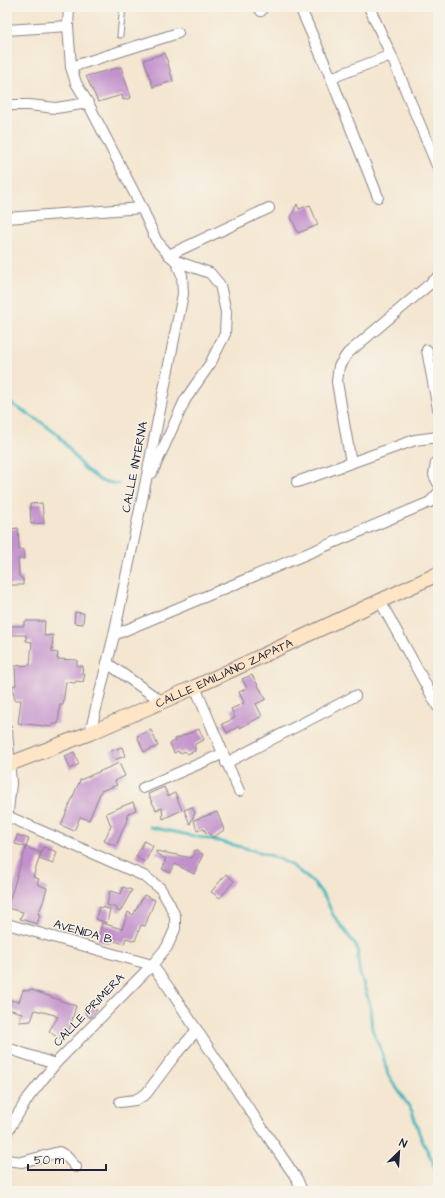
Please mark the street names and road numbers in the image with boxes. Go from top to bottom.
street label: CALLE INTERNA [118,420,152,514]
street label: CALLE EMILIANO ZAPATA [153,634,296,712]
street label: AVENIDA B [52,915,115,949]
street label: CALLE PRIMERA [50,969,129,1050]

